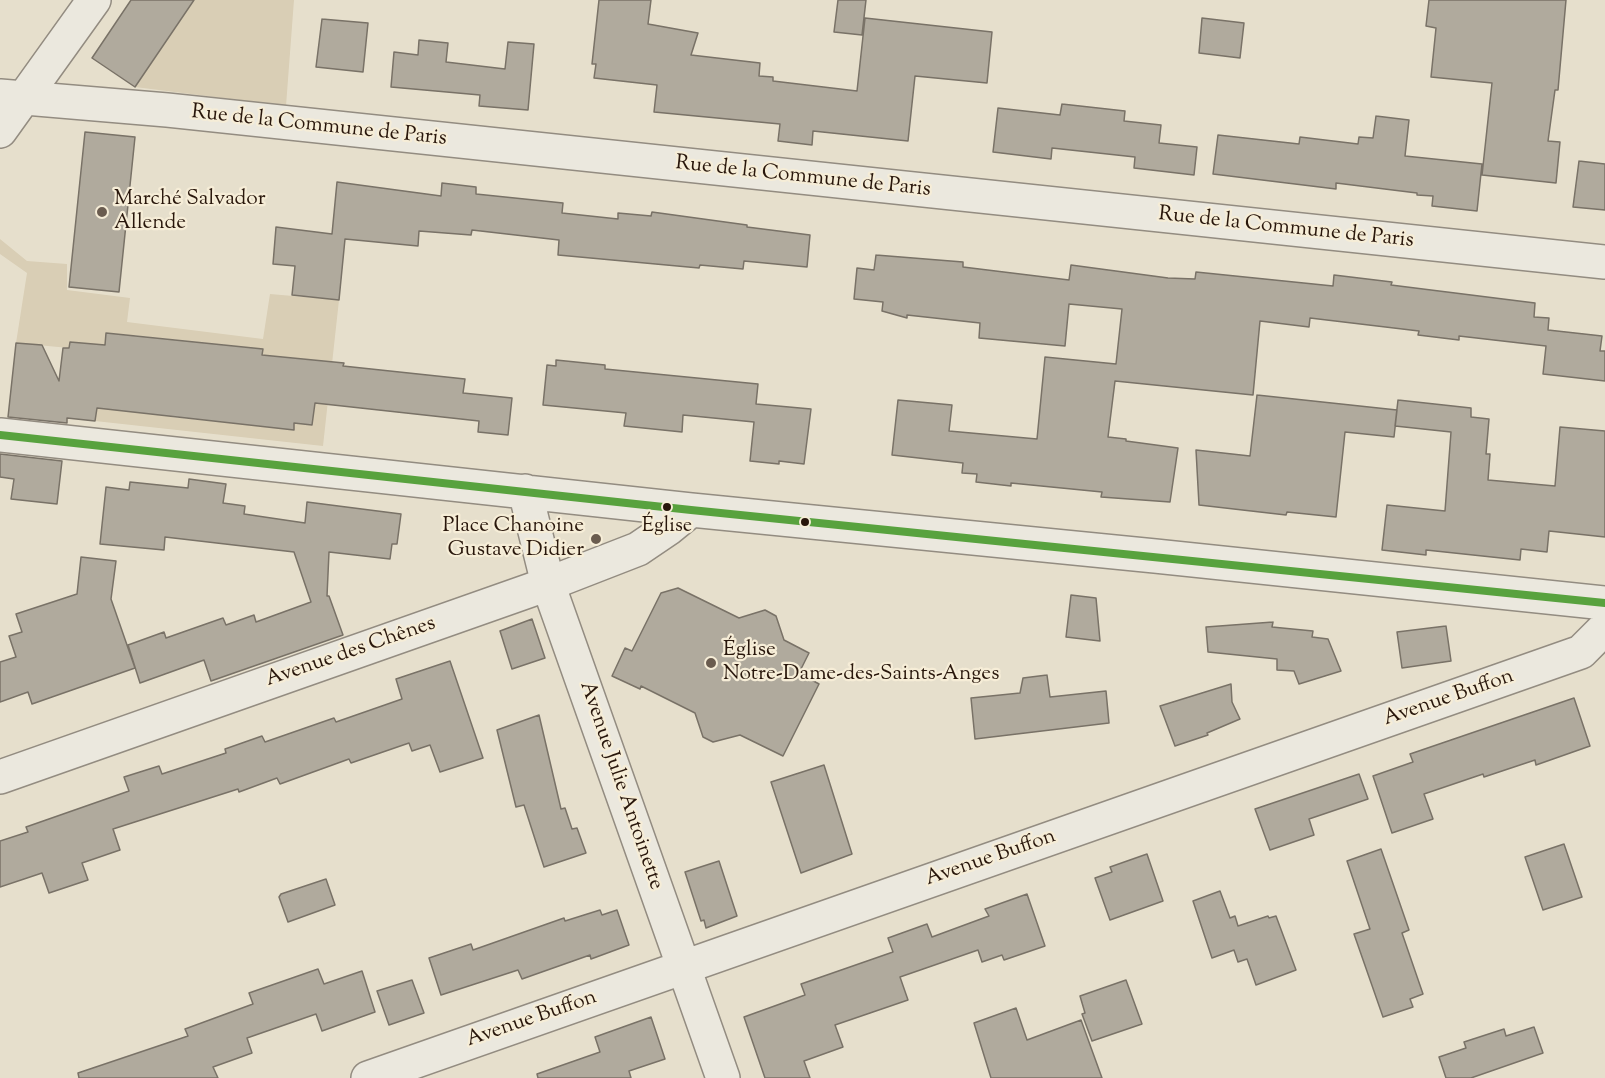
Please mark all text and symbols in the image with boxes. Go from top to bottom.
street label: Rue de la Commune de Paris [190,101,448,153]
street label: Rue de la Commune de Paris [674,152,932,204]
place label: Marché Salvador Allende [114,187,266,237]
street label: Rue de la Commune de Paris [1157,203,1415,255]
marker: Marché Salvador Allende [95,205,109,219]
marker: Église [661,501,673,513]
place label: Place Chanoine Gustave Didier [443,514,584,564]
place label: Église [642,516,692,540]
unlabelled marker [799,516,811,528]
marker: Place Chanoine Gustave Didier [589,532,603,546]
street label: Avenue des Chênes [263,612,439,694]
place label: Église Notre-Dame-des-Saints-Anges [723,638,999,688]
marker: Église Notre-Dame-des-Saints-Anges [704,656,718,670]
street label: Avenue Buffon [1381,665,1517,733]
street label: Avenue Julie Antoinette [572,678,668,894]
street label: Avenue Buffon [923,825,1059,893]
street label: Avenue Buffon [464,986,600,1054]

